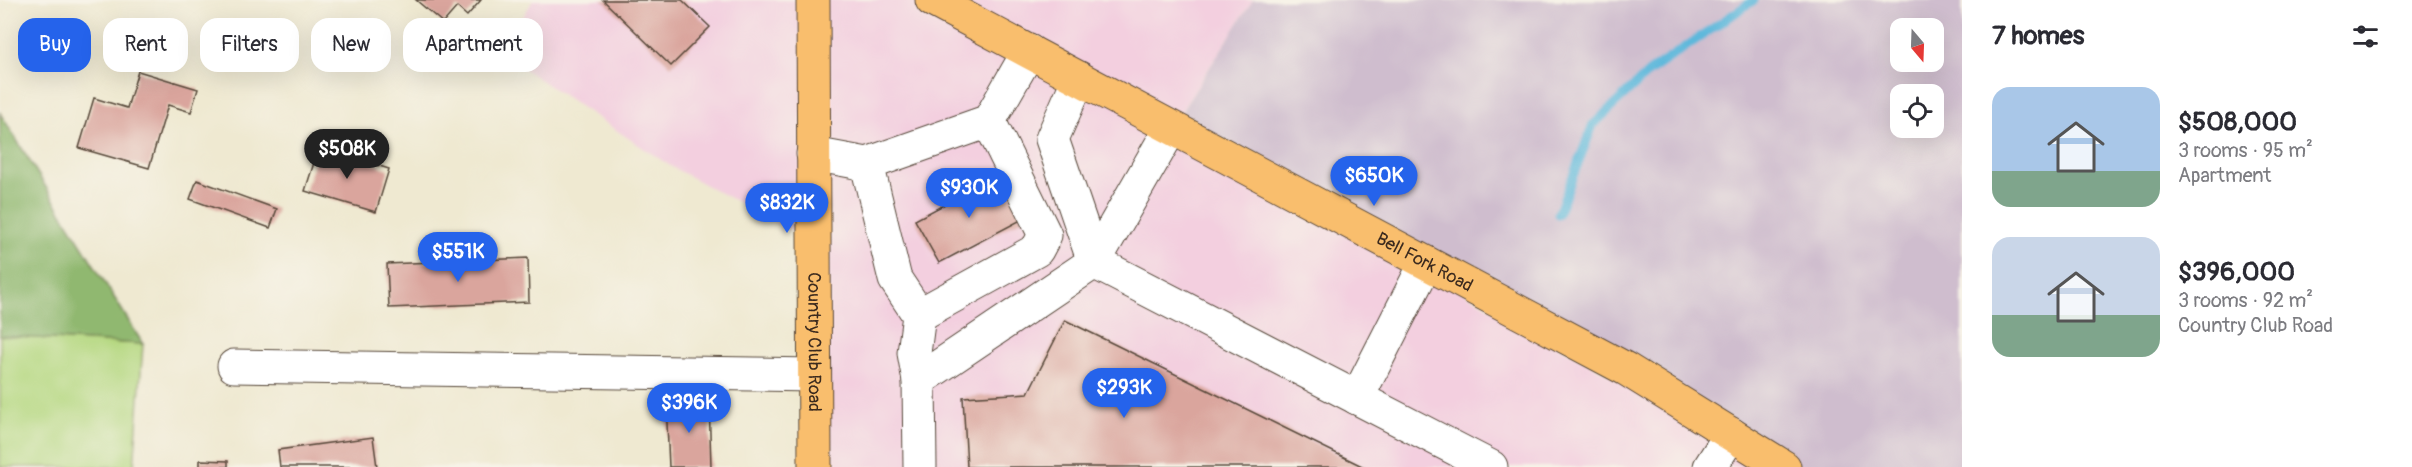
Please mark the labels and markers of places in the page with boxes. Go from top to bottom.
pin: $508K [305,129,389,180]
pin: $650K [1332,156,1416,207]
pin: $930K [927,168,1011,219]
pin: $832K [745,183,829,234]
pin: $551K [416,232,500,283]
pin: $293K [1082,368,1166,419]
pin: $396K [647,383,731,434]

